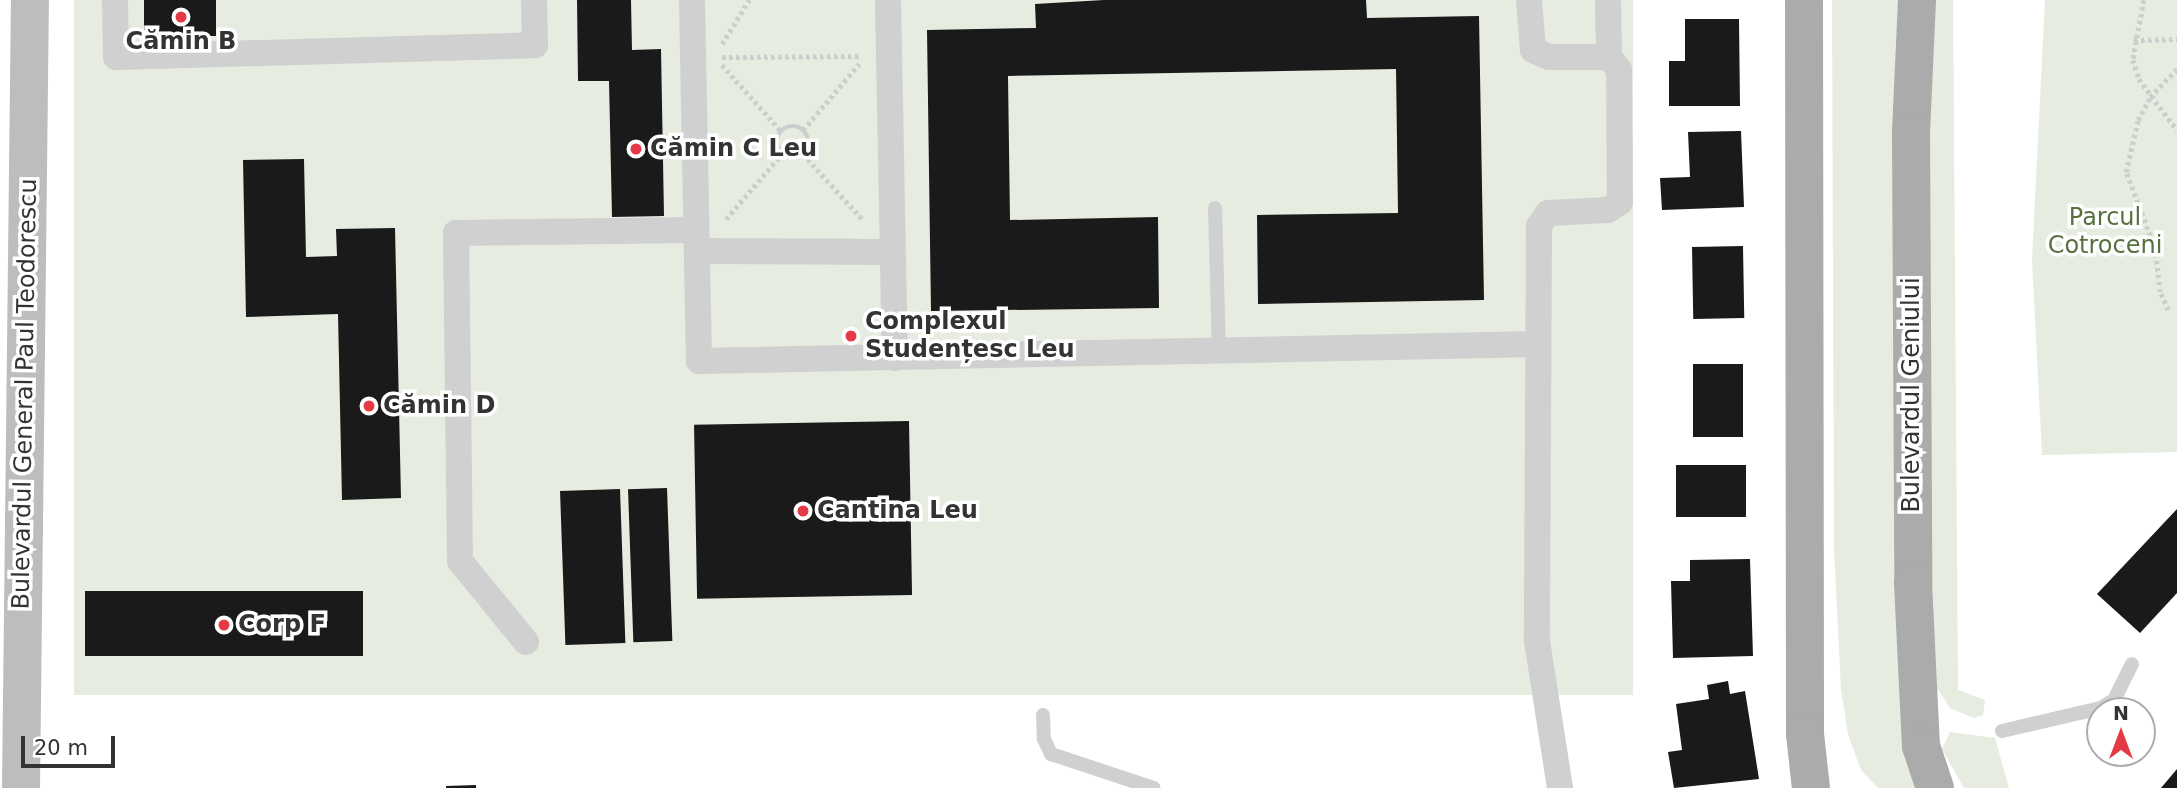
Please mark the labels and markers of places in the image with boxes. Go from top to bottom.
marker: Cămin B [173,9,189,25]
place label: Cămin B [126,28,236,56]
place label: Cămin C Leu [650,135,817,163]
marker: Cămin C Leu [628,141,644,157]
place label: Complexul Studențesc Leu [865,308,1075,364]
marker: Complexul Studențesc Leu [843,328,859,344]
place label: Cămin D [383,392,495,420]
marker: Cămin D [361,398,377,414]
place label: Cantina Leu [817,497,978,525]
marker: Cantina Leu [795,503,811,519]
place label: Corp F [238,611,326,639]
marker: Corp F [216,617,232,633]

